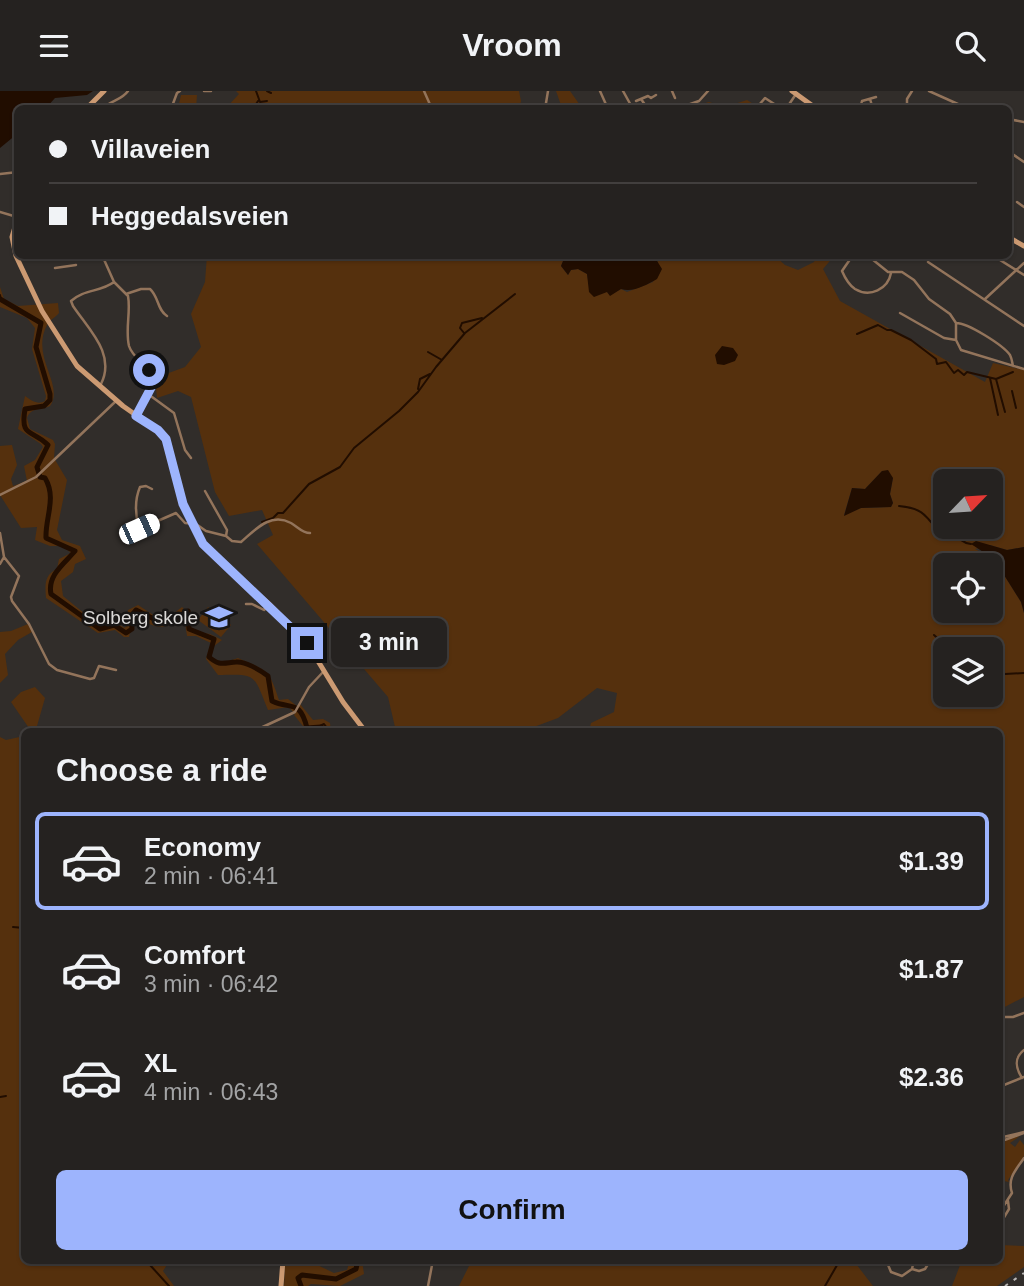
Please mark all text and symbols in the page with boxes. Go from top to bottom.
icon: menu [35,27,73,65]
text: Vroom [462,27,562,63]
icon: search [951,27,989,65]
text: Villaveien [91,134,211,164]
text: Heggedalsveien [91,201,289,231]
route start [133,354,165,386]
north arrow [933,469,1003,539]
map controls [933,469,1003,707]
car [116,511,163,547]
button: locate [933,553,1003,623]
school or university icon: Solberg skole [204,602,234,632]
place label: Solberg skole [83,607,198,628]
callout: 3 min [332,619,447,667]
route end [291,627,323,659]
text: 3 min [359,629,419,655]
button: layers [933,637,1003,707]
text: Choose a ride [56,752,268,788]
icon: car [60,830,123,893]
text: Economy [144,832,261,862]
text: $1.39 [899,846,964,876]
text: 2 min · 06:41 [144,863,278,889]
icon: car [60,938,123,1001]
text: Comfort [144,940,245,970]
text: $1.87 [899,954,964,984]
text: 3 min · 06:42 [144,971,278,997]
icon: car [60,1046,123,1109]
text: XL [144,1048,177,1078]
text: $2.36 [899,1062,964,1092]
text: 4 min · 06:43 [144,1079,278,1105]
button: Confirm [56,1170,968,1250]

